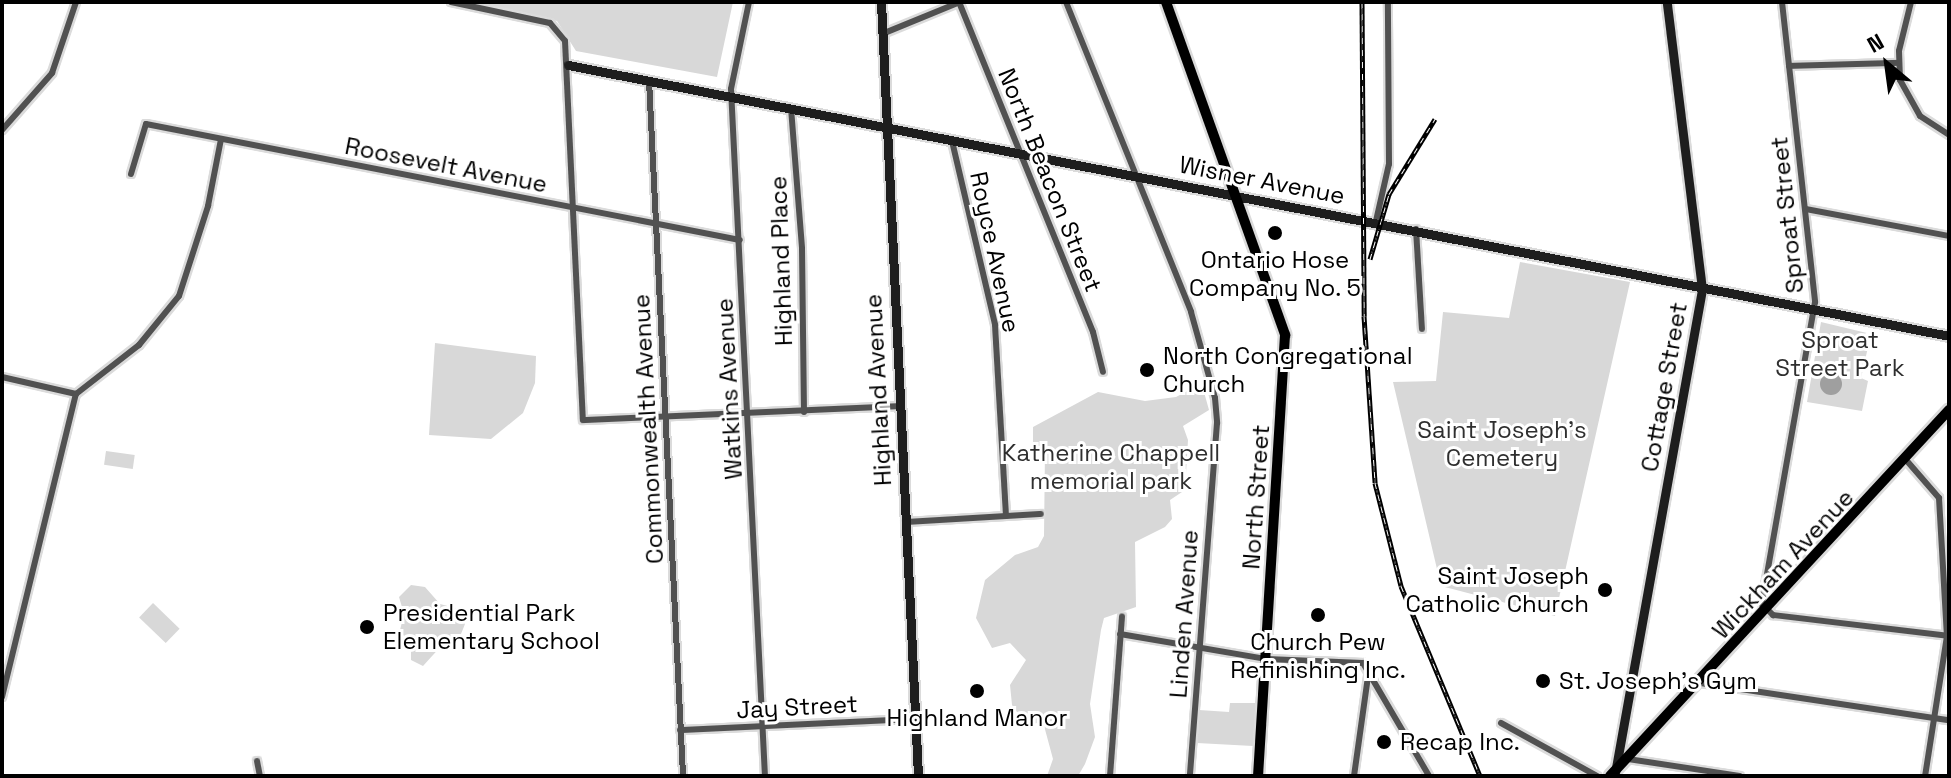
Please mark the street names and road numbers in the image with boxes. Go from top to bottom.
street label: North Beacon Street [992,64,1108,296]
street label: Roosevelt Avenue [342,131,550,199]
street label: Sproat Street [1764,135,1810,295]
street label: Wisner Avenue [1177,150,1347,210]
street label: Royce Avenue [964,169,1026,335]
street label: Highland Place [764,175,798,347]
street label: Commonwealth Avenue [627,293,669,565]
street label: Highland Avenue [859,293,897,487]
street label: Watkins Avenue [710,297,748,481]
street label: Cottage Street [1635,300,1693,474]
street label: North Street [1237,424,1275,570]
street label: Wickham Avenue [1706,483,1860,645]
street label: Linden Avenue [1164,529,1204,699]
street label: Jay Street [736,689,858,725]

